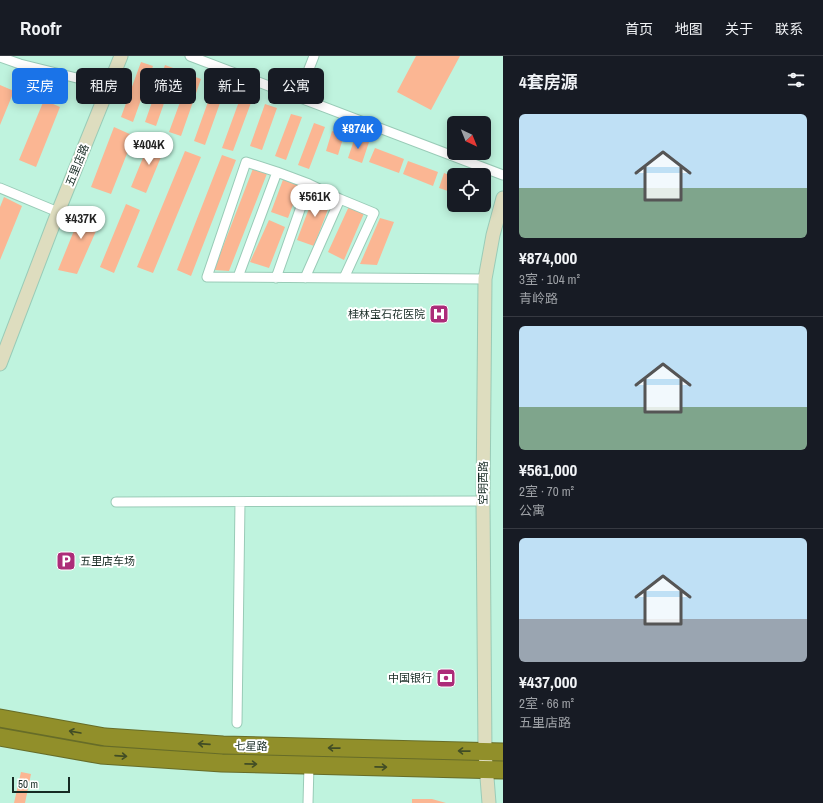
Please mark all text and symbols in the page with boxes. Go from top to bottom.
text: Roofr [20,15,62,41]
text: 首页 [625,20,653,38]
text: 地图 [675,20,703,38]
text: 关于 [725,20,753,38]
text: 联系 [775,20,803,38]
chip: 买房 [12,68,68,104]
chip: 租房 [76,68,132,104]
chip: 筛选 [140,68,196,104]
chip: 新上 [204,68,260,104]
chip: 公寓 [268,68,324,104]
icon: filters [785,69,807,91]
text: 4套房源 [519,70,578,93]
pin: ¥874K [330,116,386,150]
north arrow [447,116,491,160]
map controls [447,116,491,212]
text: ¥874K [342,120,374,137]
pin: ¥404K [121,132,177,166]
text: ¥404K [133,136,165,153]
icon: home [627,140,699,212]
street label: 五里店路 [62,142,92,188]
button: locate [447,168,491,212]
pin: ¥561K [287,184,343,218]
text: ¥561K [299,188,331,205]
pin: ¥437K [53,206,109,240]
text: ¥437K [65,210,97,227]
text: ¥874,000 [519,246,577,269]
text: 3室 · 104 m² [519,271,580,288]
text: 青岭路 [519,290,558,307]
hospital icon: 桂林宝石花医院 [428,303,450,325]
place label: 桂林宝石花医院 [348,307,425,321]
icon: home [627,352,699,424]
text: ¥561,000 [519,458,577,481]
street label: 空明西路 [476,461,490,505]
text: 2室 · 70 m² [519,483,574,500]
text: 公寓 [519,502,545,519]
parking icon: 五里店车场 [55,550,77,572]
place label: 五里店车场 [80,554,135,568]
icon: home [627,564,699,636]
bank icon: 中国银行 [435,667,457,689]
text: ¥437,000 [519,670,577,693]
place label: 中国银行 [388,671,432,685]
text: 2室 · 66 m² [519,695,574,712]
text: 五里店路 [519,714,571,731]
one-way arrow [69,728,82,736]
street label: 七星路 [234,739,268,753]
one-way arrow [198,740,211,747]
one-way arrow [328,744,341,752]
one-way arrow [458,747,471,755]
one-way arrow [114,753,127,760]
one-way arrow [244,760,257,768]
one-way arrow [374,763,387,771]
scale bar [12,775,70,794]
text: 50 m [18,777,38,791]

